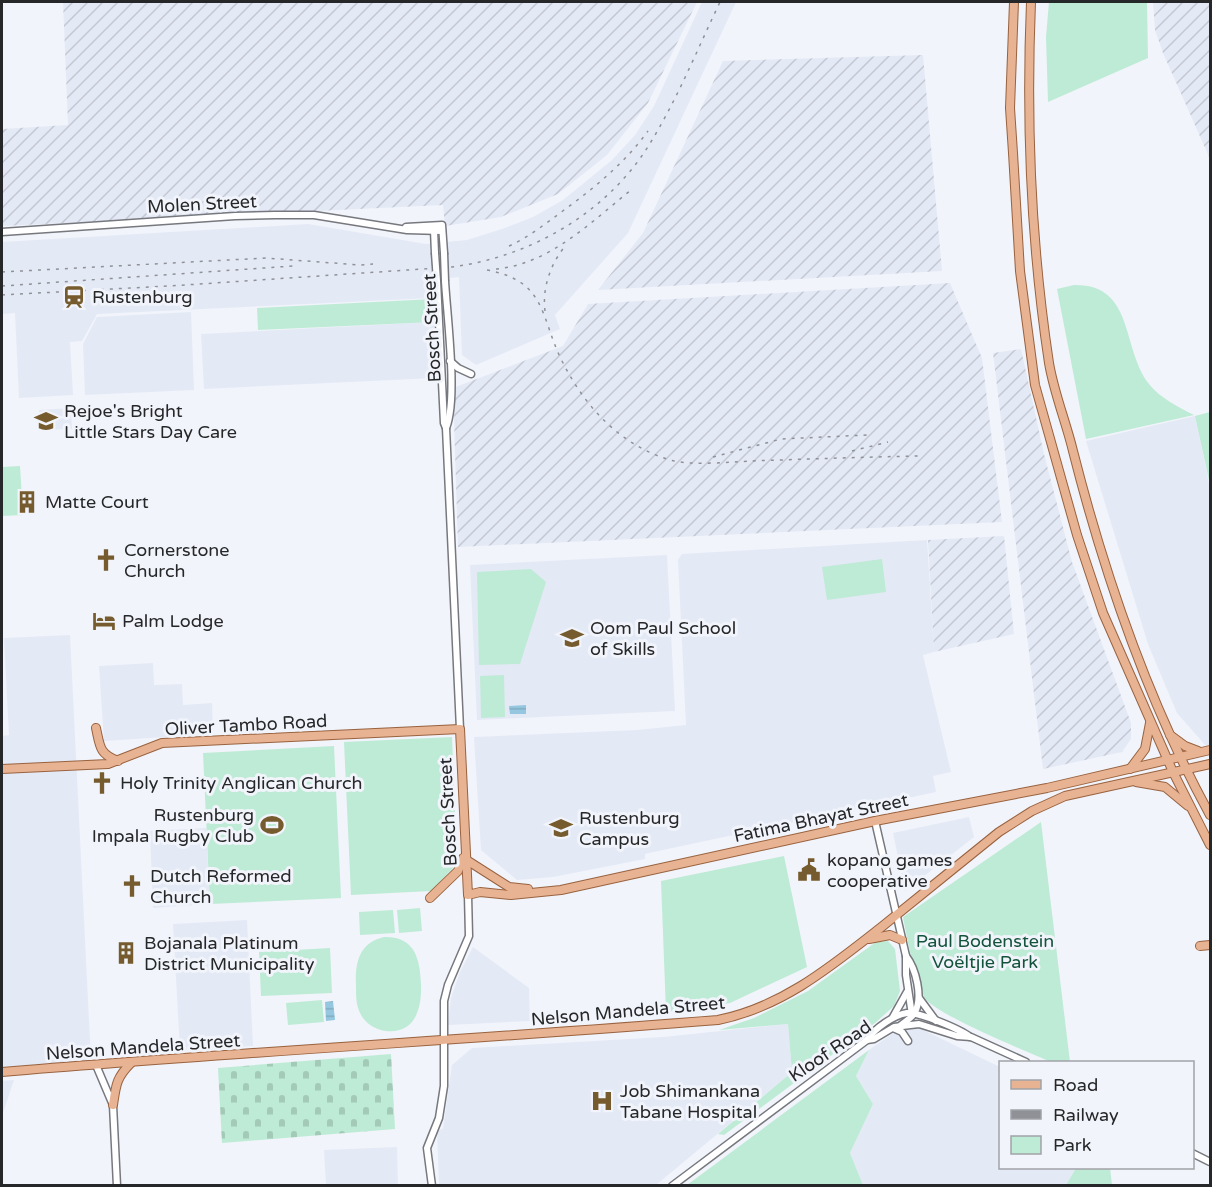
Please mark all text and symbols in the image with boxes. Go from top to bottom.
street label: Molen Street [147,190,258,218]
street label: Bosch Street [418,273,446,383]
station icon: Rustenburg [61,284,87,310]
place label: Rustenburg [92,286,193,308]
place label: Rejoe's Bright Little Stars Day Care [64,400,237,443]
school or university icon: Rejoe's Bright Little Stars Day Care [33,408,59,434]
building icon: Matte Court [14,489,40,515]
place label: Matte Court [45,491,149,513]
place label: Cornerstone Church [124,539,230,582]
church icon: Cornerstone Church [93,547,119,573]
hotel icon: Palm Lodge [91,608,117,634]
place label: Palm Lodge [122,610,224,632]
place label: Oom Paul School of Skills [590,617,736,660]
school or university icon: Oom Paul School of Skills [559,625,585,651]
street label: Oliver Tambo Road [164,710,328,740]
street label: Bosch Street [434,757,462,867]
church icon: Holy Trinity Anglican Church [89,770,115,796]
place label: Holy Trinity Anglican Church [120,772,362,794]
street label: Fatima Bhayat Street [732,789,910,847]
place label: Rustenburg Impala Rugby Club [92,804,254,847]
place label: Rustenburg Campus [579,807,680,850]
sports icon: Rustenburg Impala Rugby Club [259,812,285,838]
school or university icon: Rustenburg Campus [548,815,574,841]
place label: kopano games cooperative [827,849,952,892]
public building icon: kopano games cooperative [796,857,822,883]
place label: Dutch Reformed Church [150,865,292,908]
church icon: Dutch Reformed Church [119,873,145,899]
park label: Paul Bodenstein Voëltjie Park [916,930,1054,973]
place label: Bojanala Platinum District Municipality [144,932,315,975]
building icon: Bojanala Platinum District Municipality [113,940,139,966]
street label: Nelson Mandela Street [530,992,726,1030]
street label: Kloof Road [784,1015,876,1087]
street label: Nelson Mandela Street [45,1029,241,1065]
legend [999,1061,1194,1169]
text: Road [1053,1074,1098,1096]
place label: Job Shimankana Tabane Hospital [620,1080,760,1123]
hospital icon: Job Shimankana Tabane Hospital [589,1088,615,1114]
text: Railway [1053,1104,1119,1126]
text: Park [1053,1134,1092,1156]

